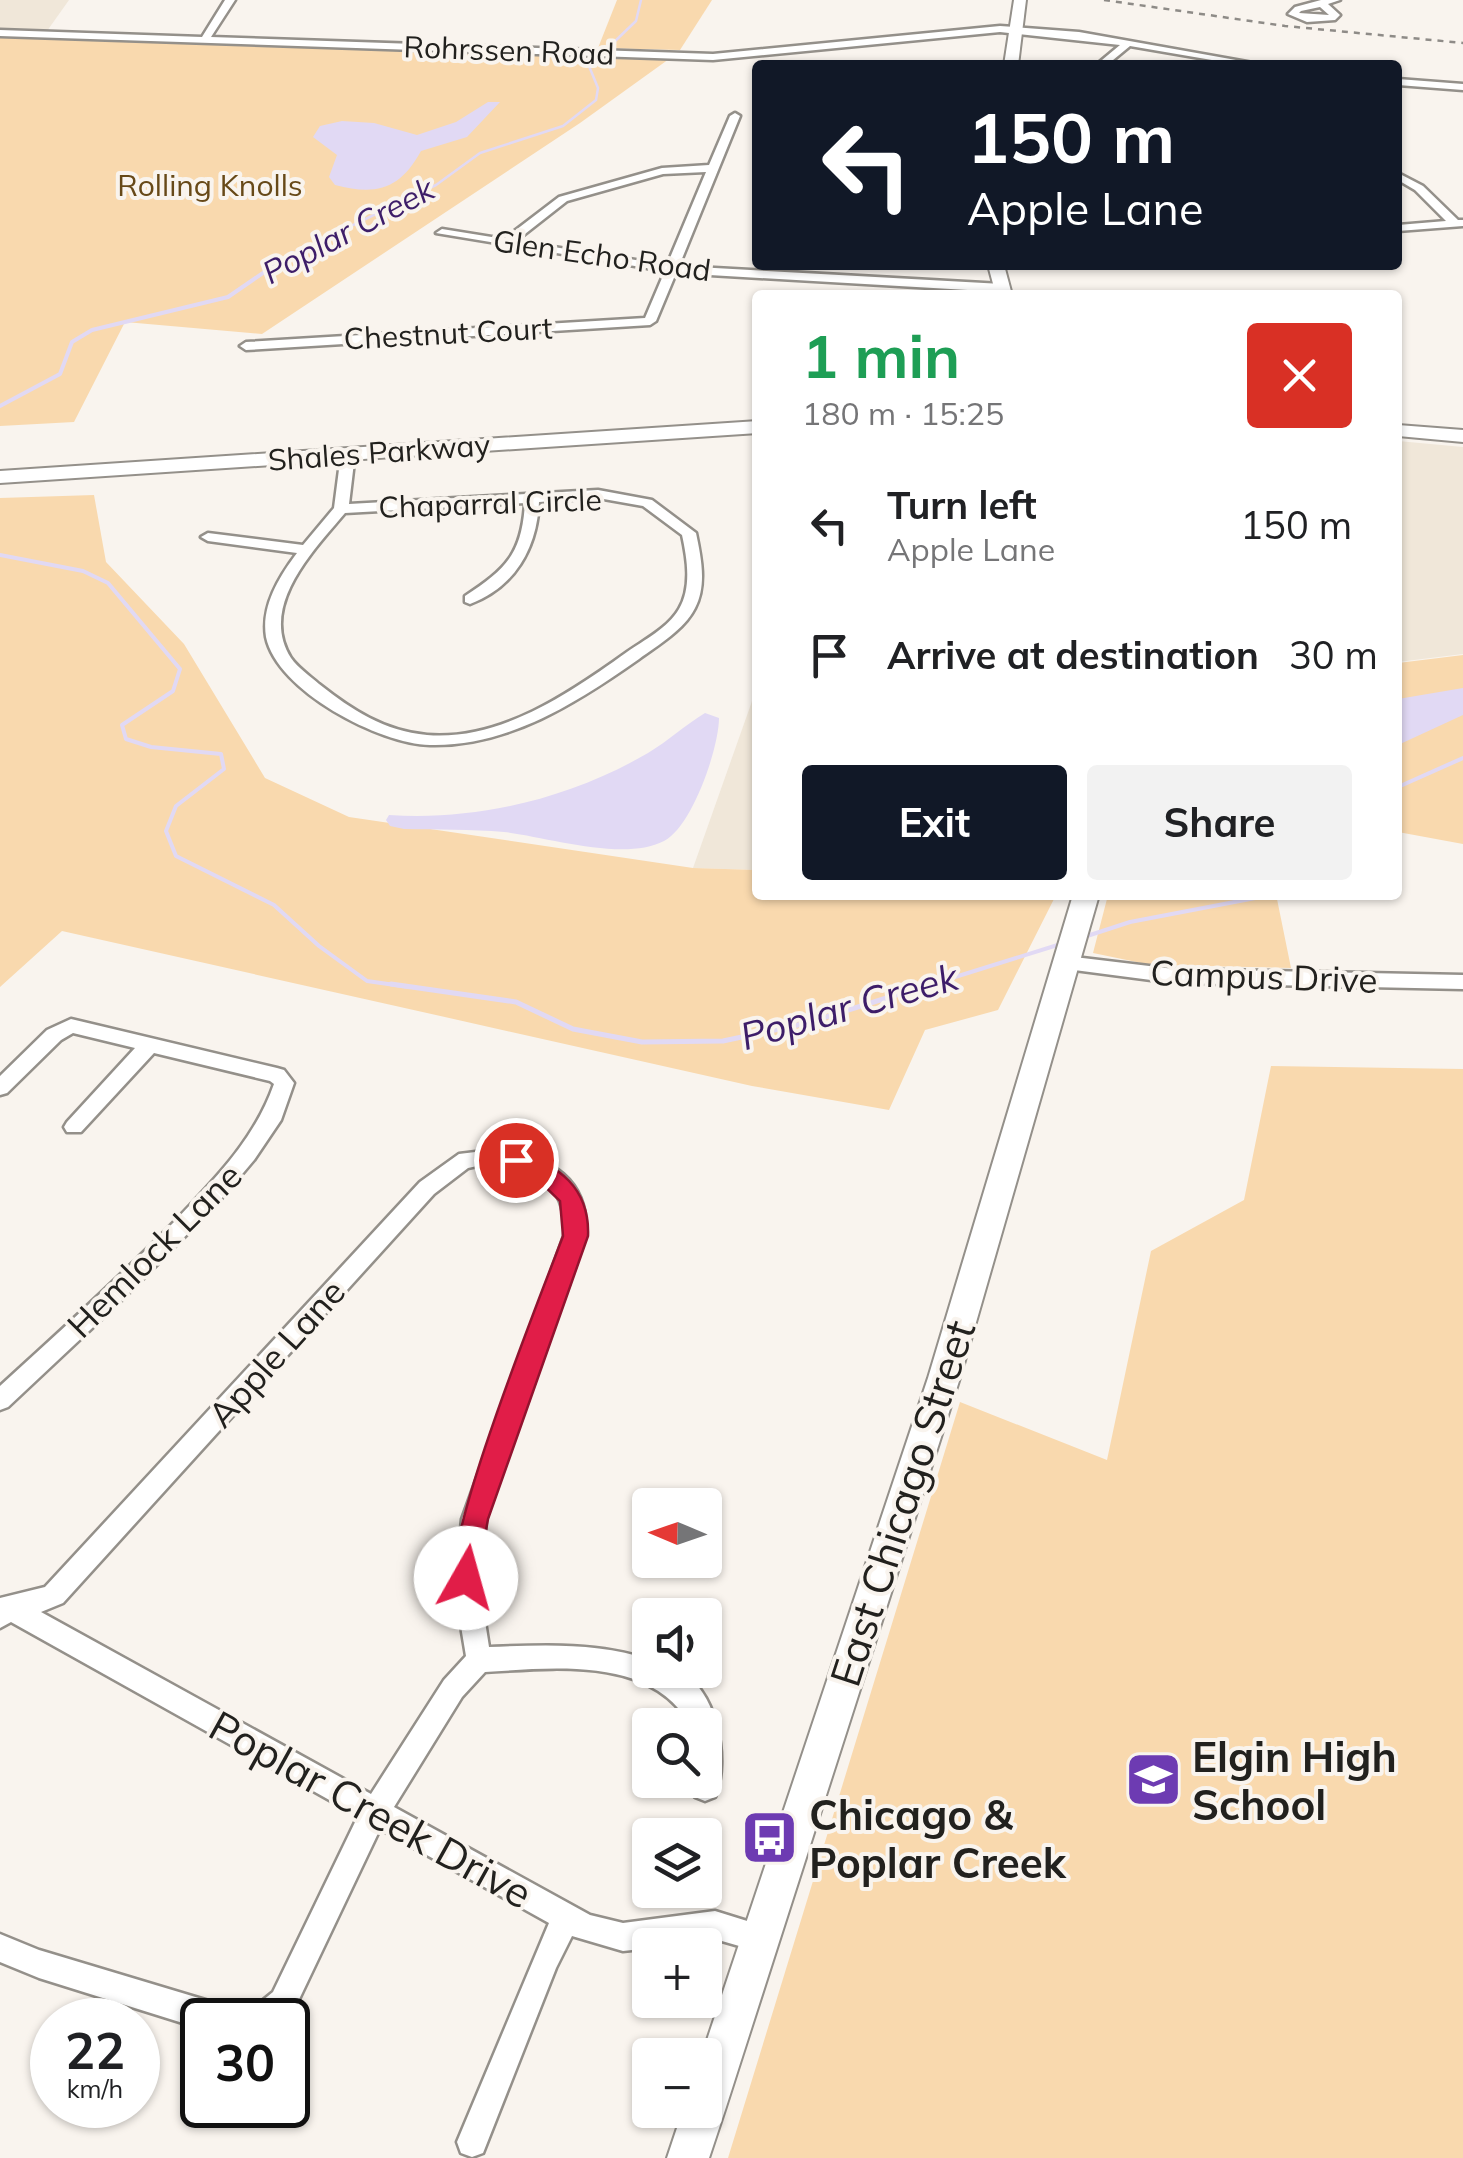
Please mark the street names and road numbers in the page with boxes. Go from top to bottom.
street label: Rohrssen Road [403,27,615,73]
street label: Glen Echo Road [491,221,713,289]
street label: Chestnut Court [343,309,553,357]
street label: Shales Parkway [267,425,491,479]
street label: Chaparral Circle [378,480,602,526]
street label: Campus Drive [1150,950,1378,1002]
street label: Hemlock Lane [57,1153,251,1347]
street label: Apple Lane [198,1270,354,1436]
street label: East Chicago Street [818,1313,986,1693]
street label: Poplar Creek Drive [201,1698,541,1920]

